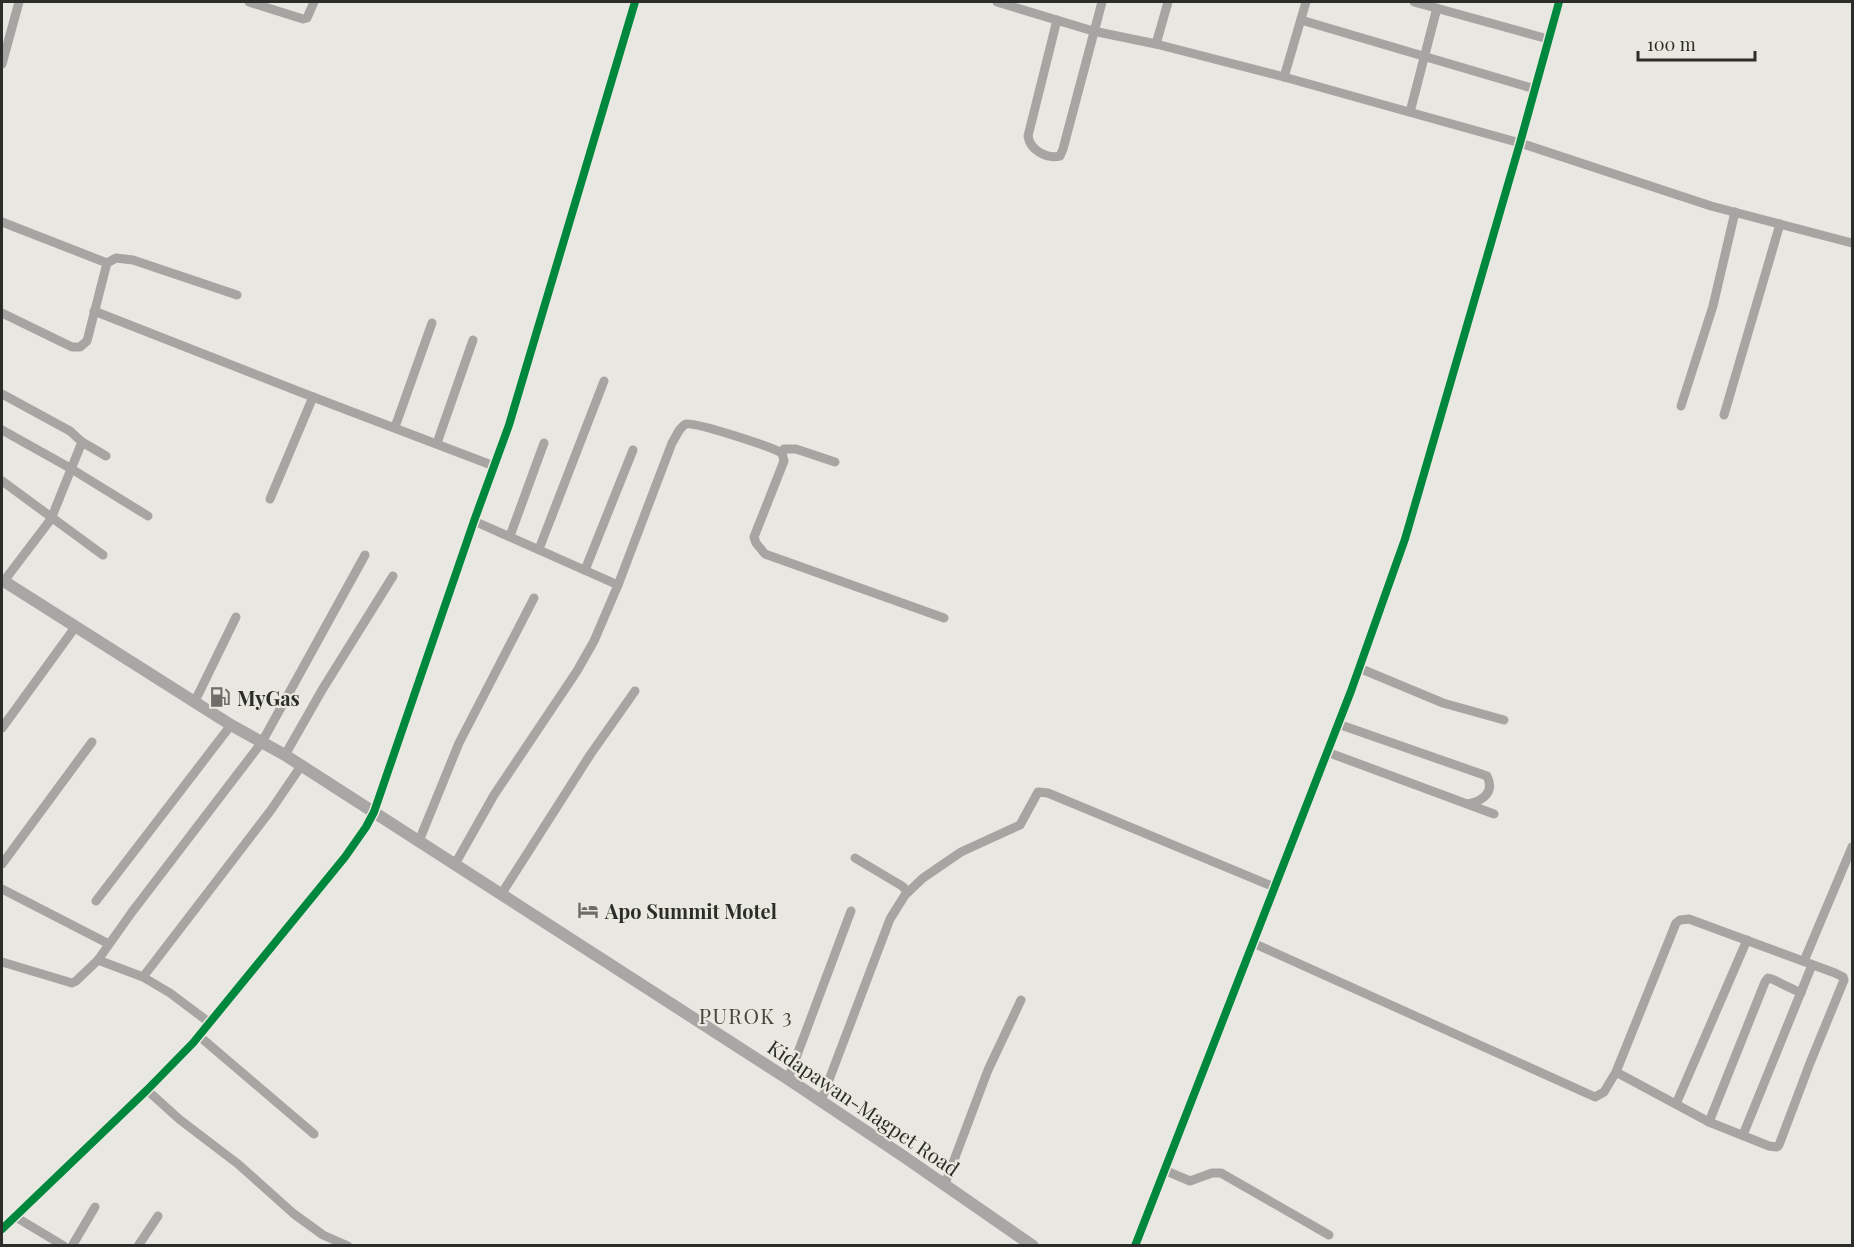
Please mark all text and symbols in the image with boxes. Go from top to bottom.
scale bar [1638,24,1755,62]
text: 100 m [1647,32,1696,56]
place label: MyGas [237,684,300,711]
fuel station icon: MyGas [208,685,232,709]
place label: Apo Summit Motel [604,897,777,924]
hotel icon: Apo Summit Motel [576,898,600,922]
district label: PUROK 3 [699,1001,793,1029]
street label: Kidapawan-Magpet Road [763,1033,965,1182]

